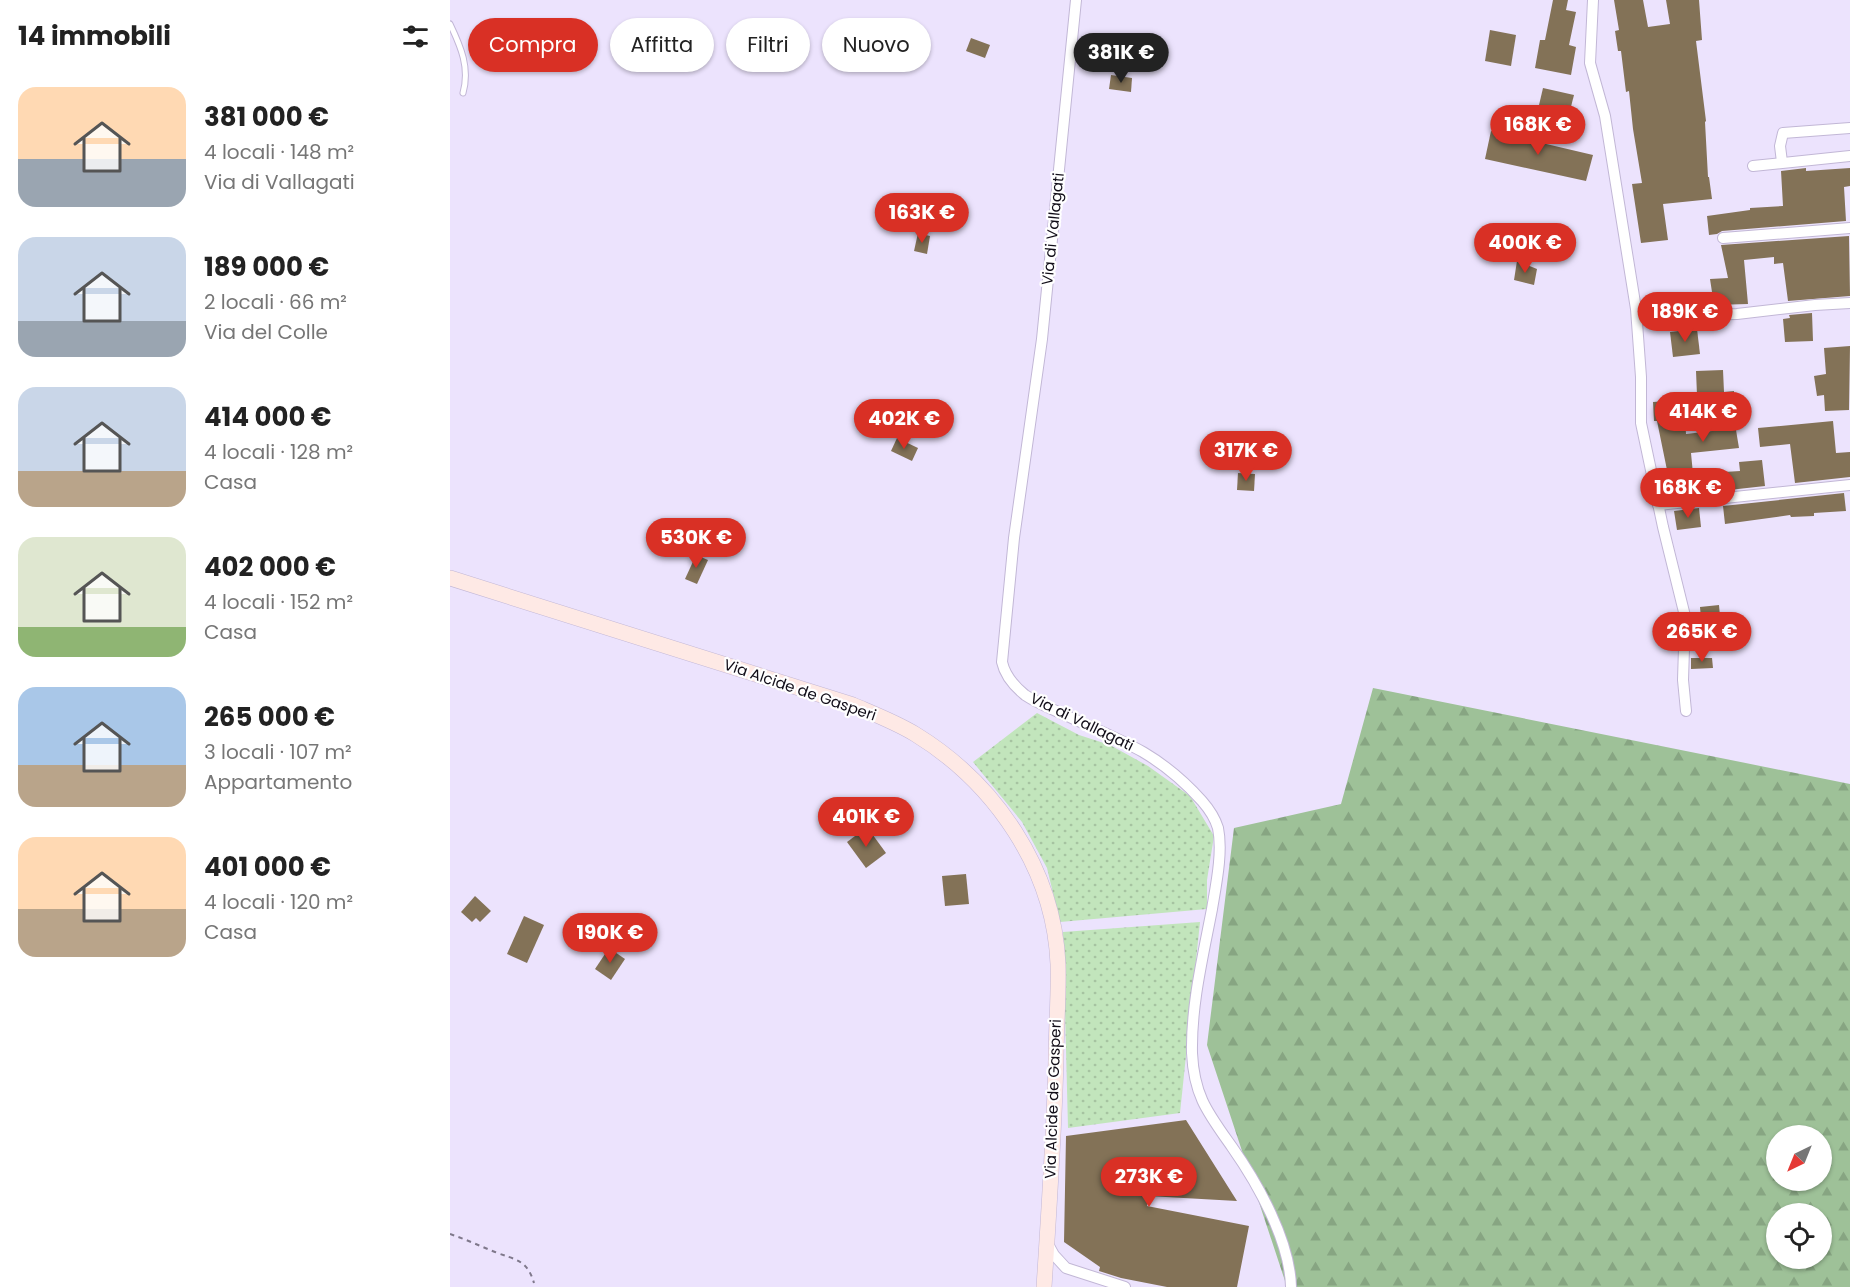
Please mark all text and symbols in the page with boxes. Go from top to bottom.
text: 14 immobili [18,18,171,54]
chip: Compra [468,18,598,72]
chip: Affitta [610,18,714,72]
chip: Filtri [726,18,810,72]
chip: Nuovo [822,18,931,72]
icon: filters [399,20,432,53]
pin: 381K € [1072,33,1170,84]
text: 381K € [1088,38,1154,66]
text: 381 000 € [204,99,329,135]
pin: 168K € [1489,105,1587,156]
text: 168K € [1504,110,1572,138]
icon: home [66,111,138,183]
text: 4 locali · 148 m² [204,138,354,166]
text: Via di Vallagati [204,168,355,196]
street label: Via di Vallagati [1036,172,1069,286]
pin: 163K € [873,193,971,244]
text: 163K € [889,198,955,226]
pin: 400K € [1476,223,1574,274]
text: 400K € [1488,228,1562,256]
text: 189 000 € [204,249,329,285]
icon: home [66,261,138,333]
text: 2 locali · 66 m² [204,288,347,316]
pin: 189K € [1636,292,1734,343]
text: 189K € [1652,297,1718,325]
text: Via del Colle [204,318,328,346]
pin: 414K € [1654,392,1752,443]
text: 414K € [1669,397,1737,425]
text: 414 000 € [204,399,332,435]
pin: 402K € [855,399,953,450]
text: 402K € [868,404,940,432]
icon: home [66,411,138,483]
pin: 317K € [1197,431,1295,482]
text: 317K € [1214,436,1278,464]
text: 4 locali · 128 m² [204,438,353,466]
text: Casa [204,468,257,496]
pin: 168K € [1639,468,1737,519]
text: 168K € [1654,473,1722,501]
pin: 530K € [647,518,745,569]
text: 530K € [660,523,732,551]
text: 402 000 € [204,549,336,585]
icon: home [66,561,138,633]
text: 4 locali · 152 m² [204,588,353,616]
pin: 265K € [1653,612,1751,663]
text: 265K € [1666,617,1738,645]
text: Casa [204,618,257,646]
street label: Via Alcide de Gasperi [721,654,879,725]
street label: Via di Vallagati [1027,687,1138,756]
text: 265 000 € [204,699,335,735]
icon: home [66,711,138,783]
text: 3 locali · 107 m² [204,738,352,766]
text: Appartamento [204,768,352,796]
pin: 401K € [817,797,915,848]
text: 401K € [832,802,900,830]
text: 401 000 € [204,849,331,885]
icon: home [66,861,138,933]
text: 4 locali · 120 m² [204,888,353,916]
pin: 190K € [561,913,659,964]
text: Casa [204,918,257,946]
text: 190K € [577,918,643,946]
street label: Via Alcide de Gasperi [1039,1019,1066,1179]
north arrow [1766,1125,1832,1191]
map controls [1766,1125,1832,1269]
pin: 273K € [1100,1157,1198,1208]
text: 273K € [1115,1162,1183,1190]
button: locate [1766,1203,1832,1269]

